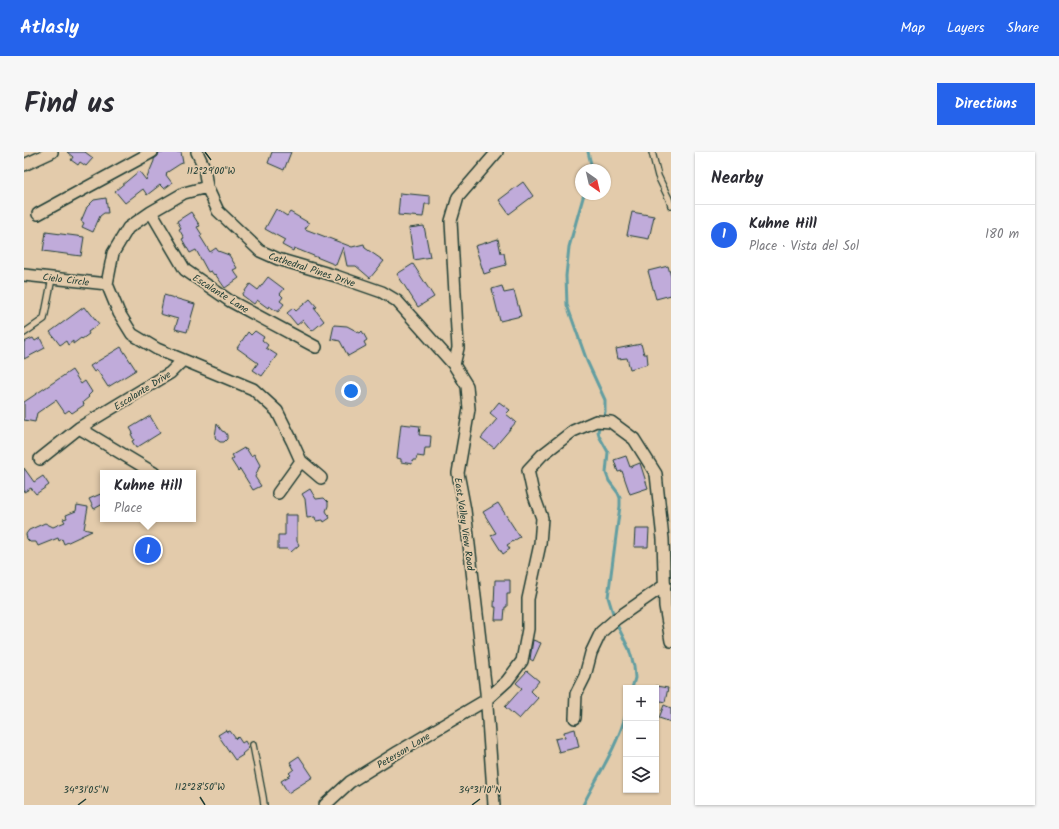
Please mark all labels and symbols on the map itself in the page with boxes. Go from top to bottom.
text: 112°29'00"W [187,163,236,179]
north arrow [575,164,611,200]
street label: Cathedral Pines Drive [266,248,358,292]
street label: Cielo Circle [42,269,91,291]
street label: Escalante Lane [189,270,252,318]
street label: Escalante Drive [111,367,175,415]
your location [341,381,361,401]
street label: East Valley View Road [450,477,479,573]
pin: 1 [135,535,161,565]
street label: Peterson Lane [374,728,434,773]
text: 112°28'50"W [175,779,225,795]
text: 34°31'05"N [63,782,109,798]
text: 34°31'10"N [458,782,502,798]

